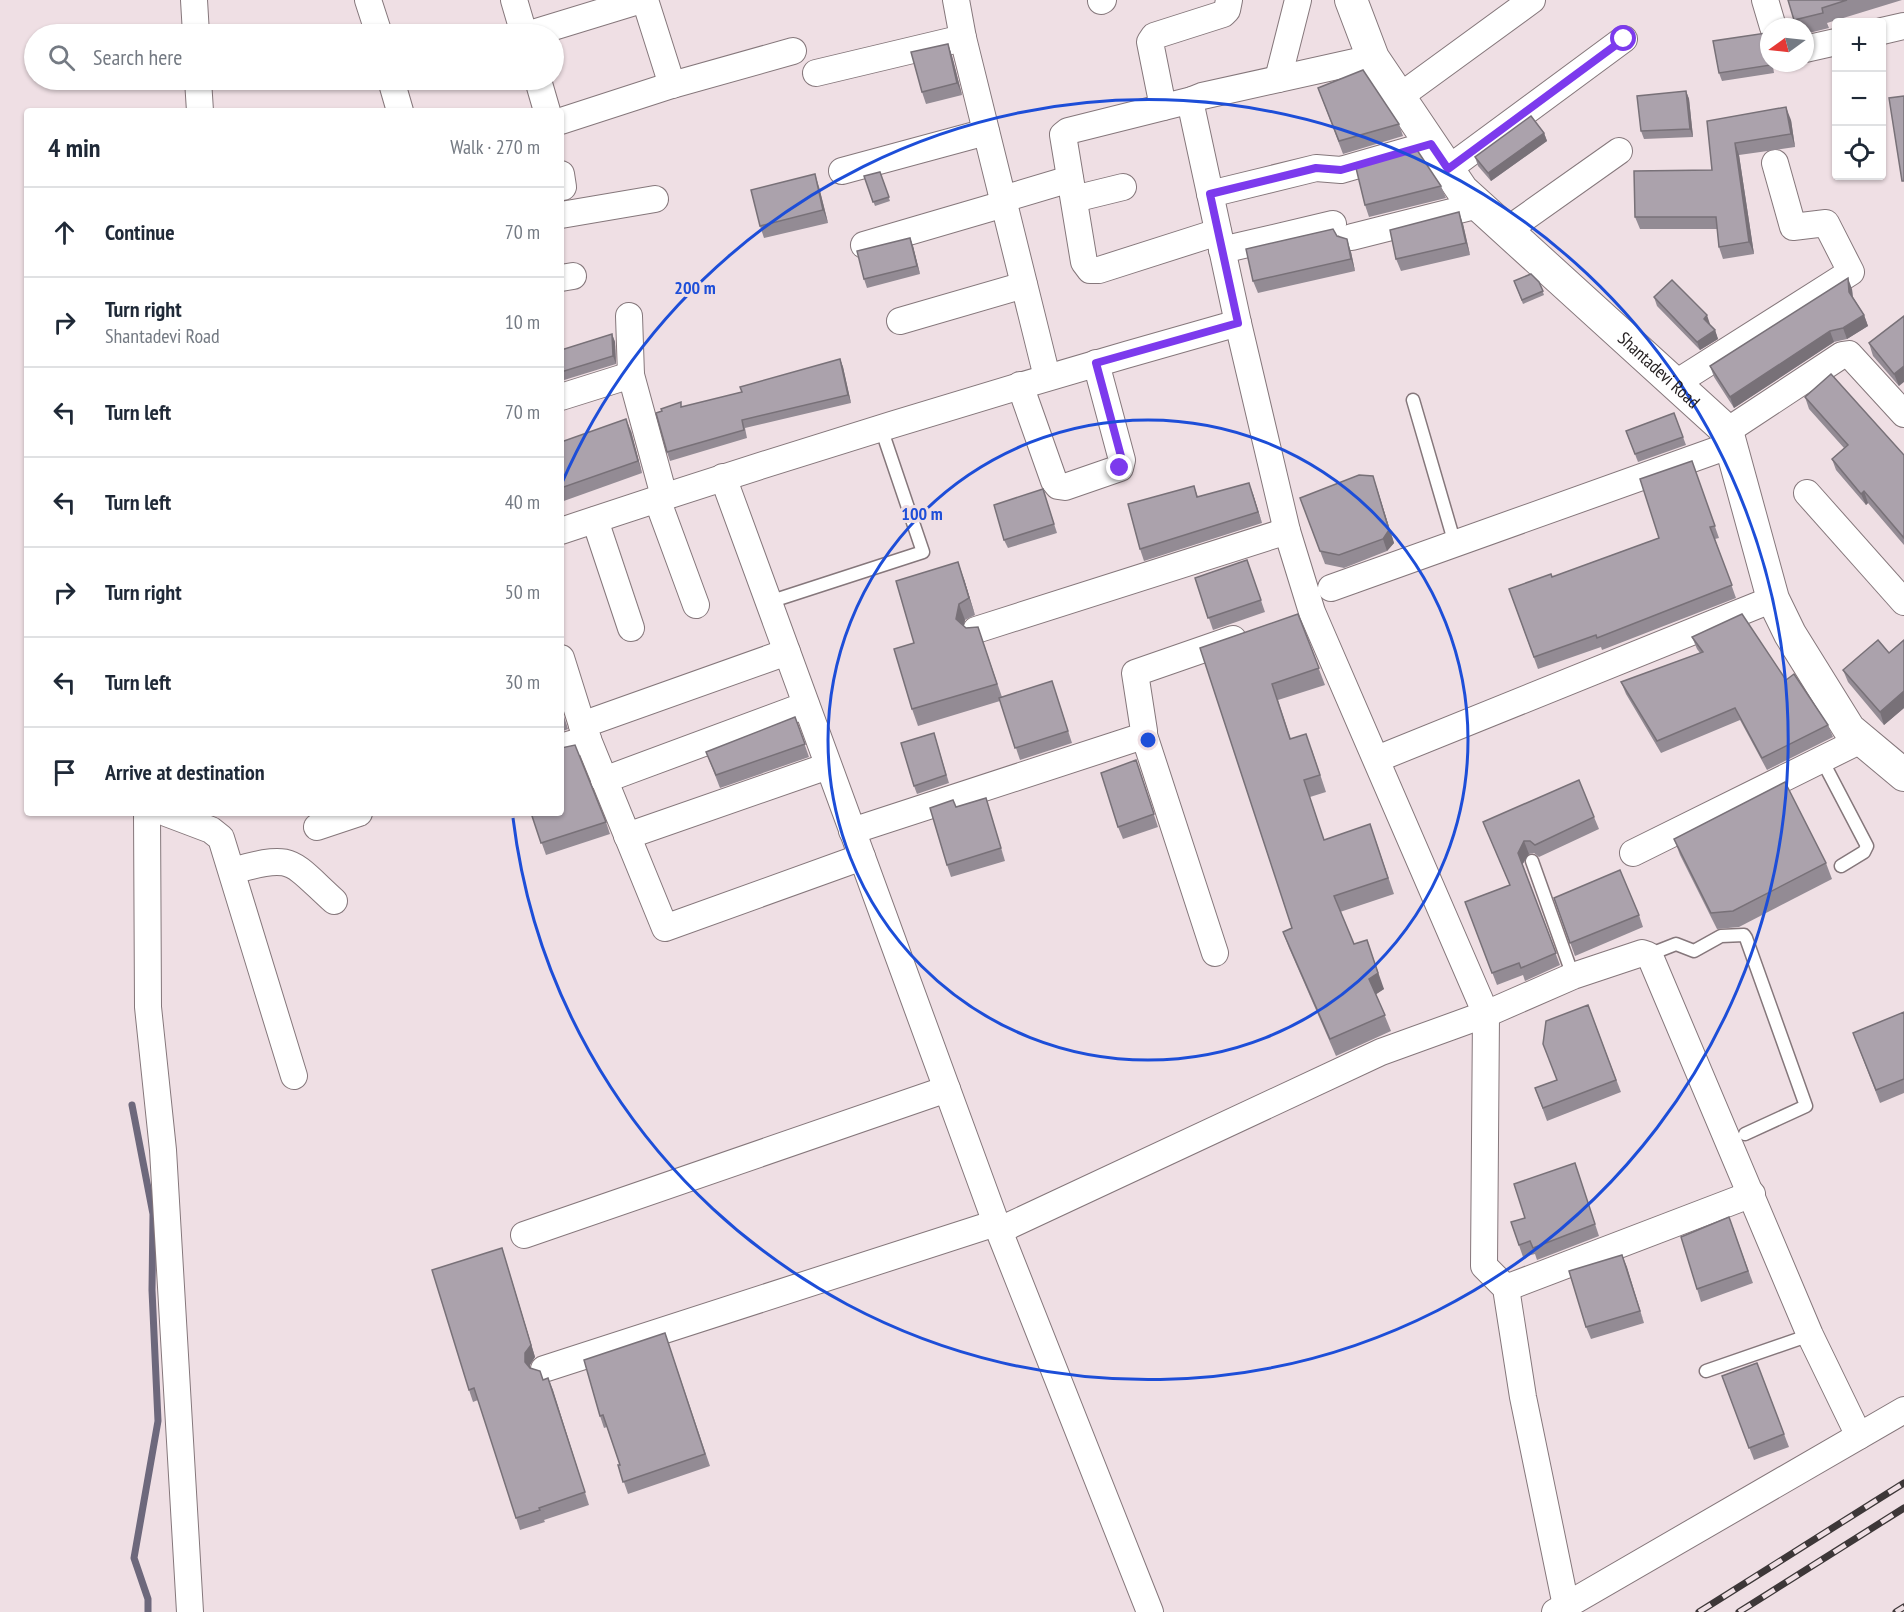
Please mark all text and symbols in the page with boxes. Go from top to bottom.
north arrow [1760,18,1814,72]
map controls [1832,18,1886,180]
button: + [1832,18,1886,72]
search box [24,24,564,90]
route start [1610,25,1636,51]
icon: search [45,41,78,74]
text: Search here [93,43,182,71]
button: − [1832,72,1886,126]
button: locate [1832,126,1886,180]
text: 4 min [48,131,101,164]
text: Walk · 270 m [450,134,540,160]
icon: ahead [48,216,81,249]
text: Continue [105,218,175,246]
text: 70 m [505,219,540,245]
text: 200 m [674,276,716,299]
text: Turn right [105,295,182,323]
icon: right [48,306,81,339]
text: 10 m [505,309,540,335]
text: Shantadevi Road [105,323,220,349]
street label: Shantadevi Road [1613,326,1705,413]
icon: left [48,396,81,429]
text: Turn left [105,398,171,426]
text: 70 m [505,399,540,425]
route end [1106,454,1132,480]
icon: left [48,486,81,519]
text: Turn left [105,488,171,516]
text: 40 m [505,489,540,515]
text: 100 m [901,502,943,525]
icon: right [48,576,81,609]
text: Turn right [105,578,182,606]
text: 50 m [505,579,540,605]
icon: left [48,666,81,699]
text: Turn left [105,668,171,696]
text: 30 m [505,669,540,695]
centre of rings [1138,730,1158,750]
icon: arrive [48,756,81,789]
text: Arrive at destination [105,758,265,786]

